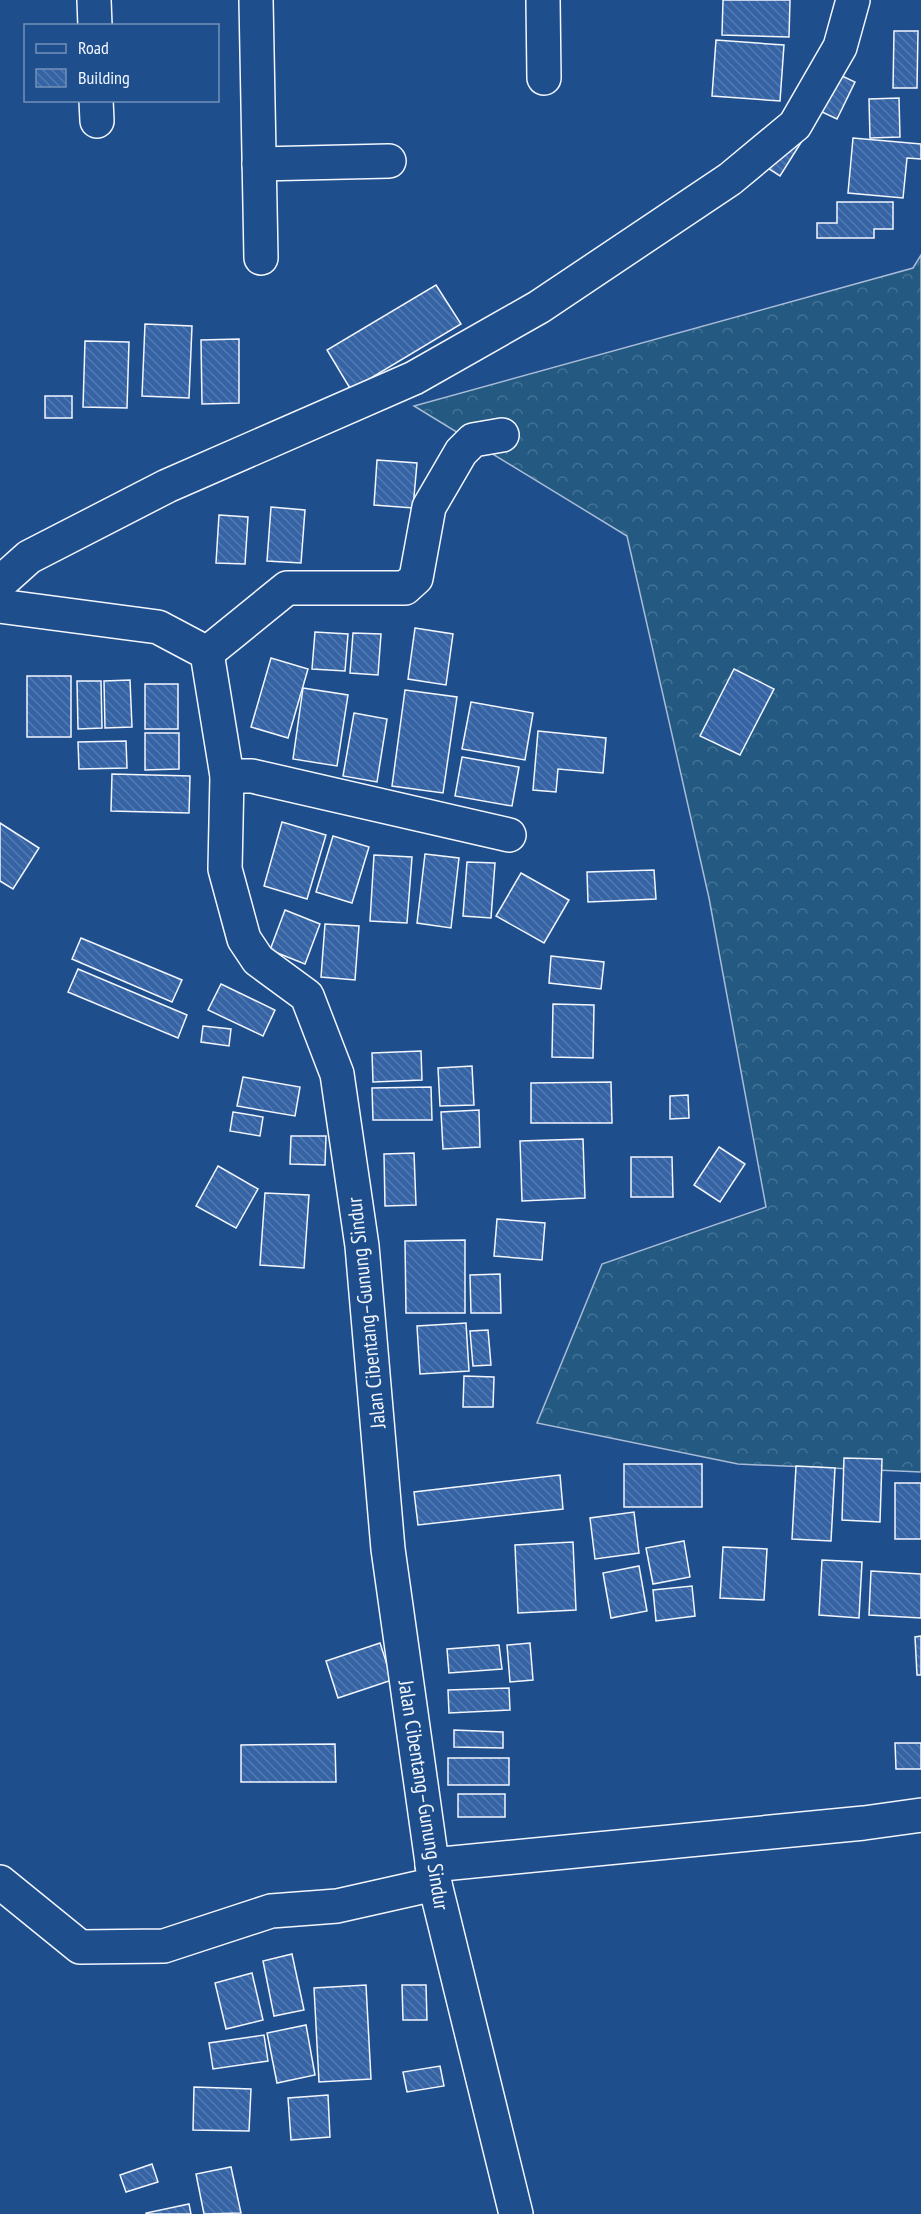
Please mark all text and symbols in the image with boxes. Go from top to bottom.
legend [24,24,219,102]
text: Road [78,36,109,59]
text: Building [78,66,130,89]
street label: Jalan Cibentang–Gunung Sindur [340,1196,392,1431]
street label: Jalan Cibentang–Gunung Sindur [392,1677,456,1912]

